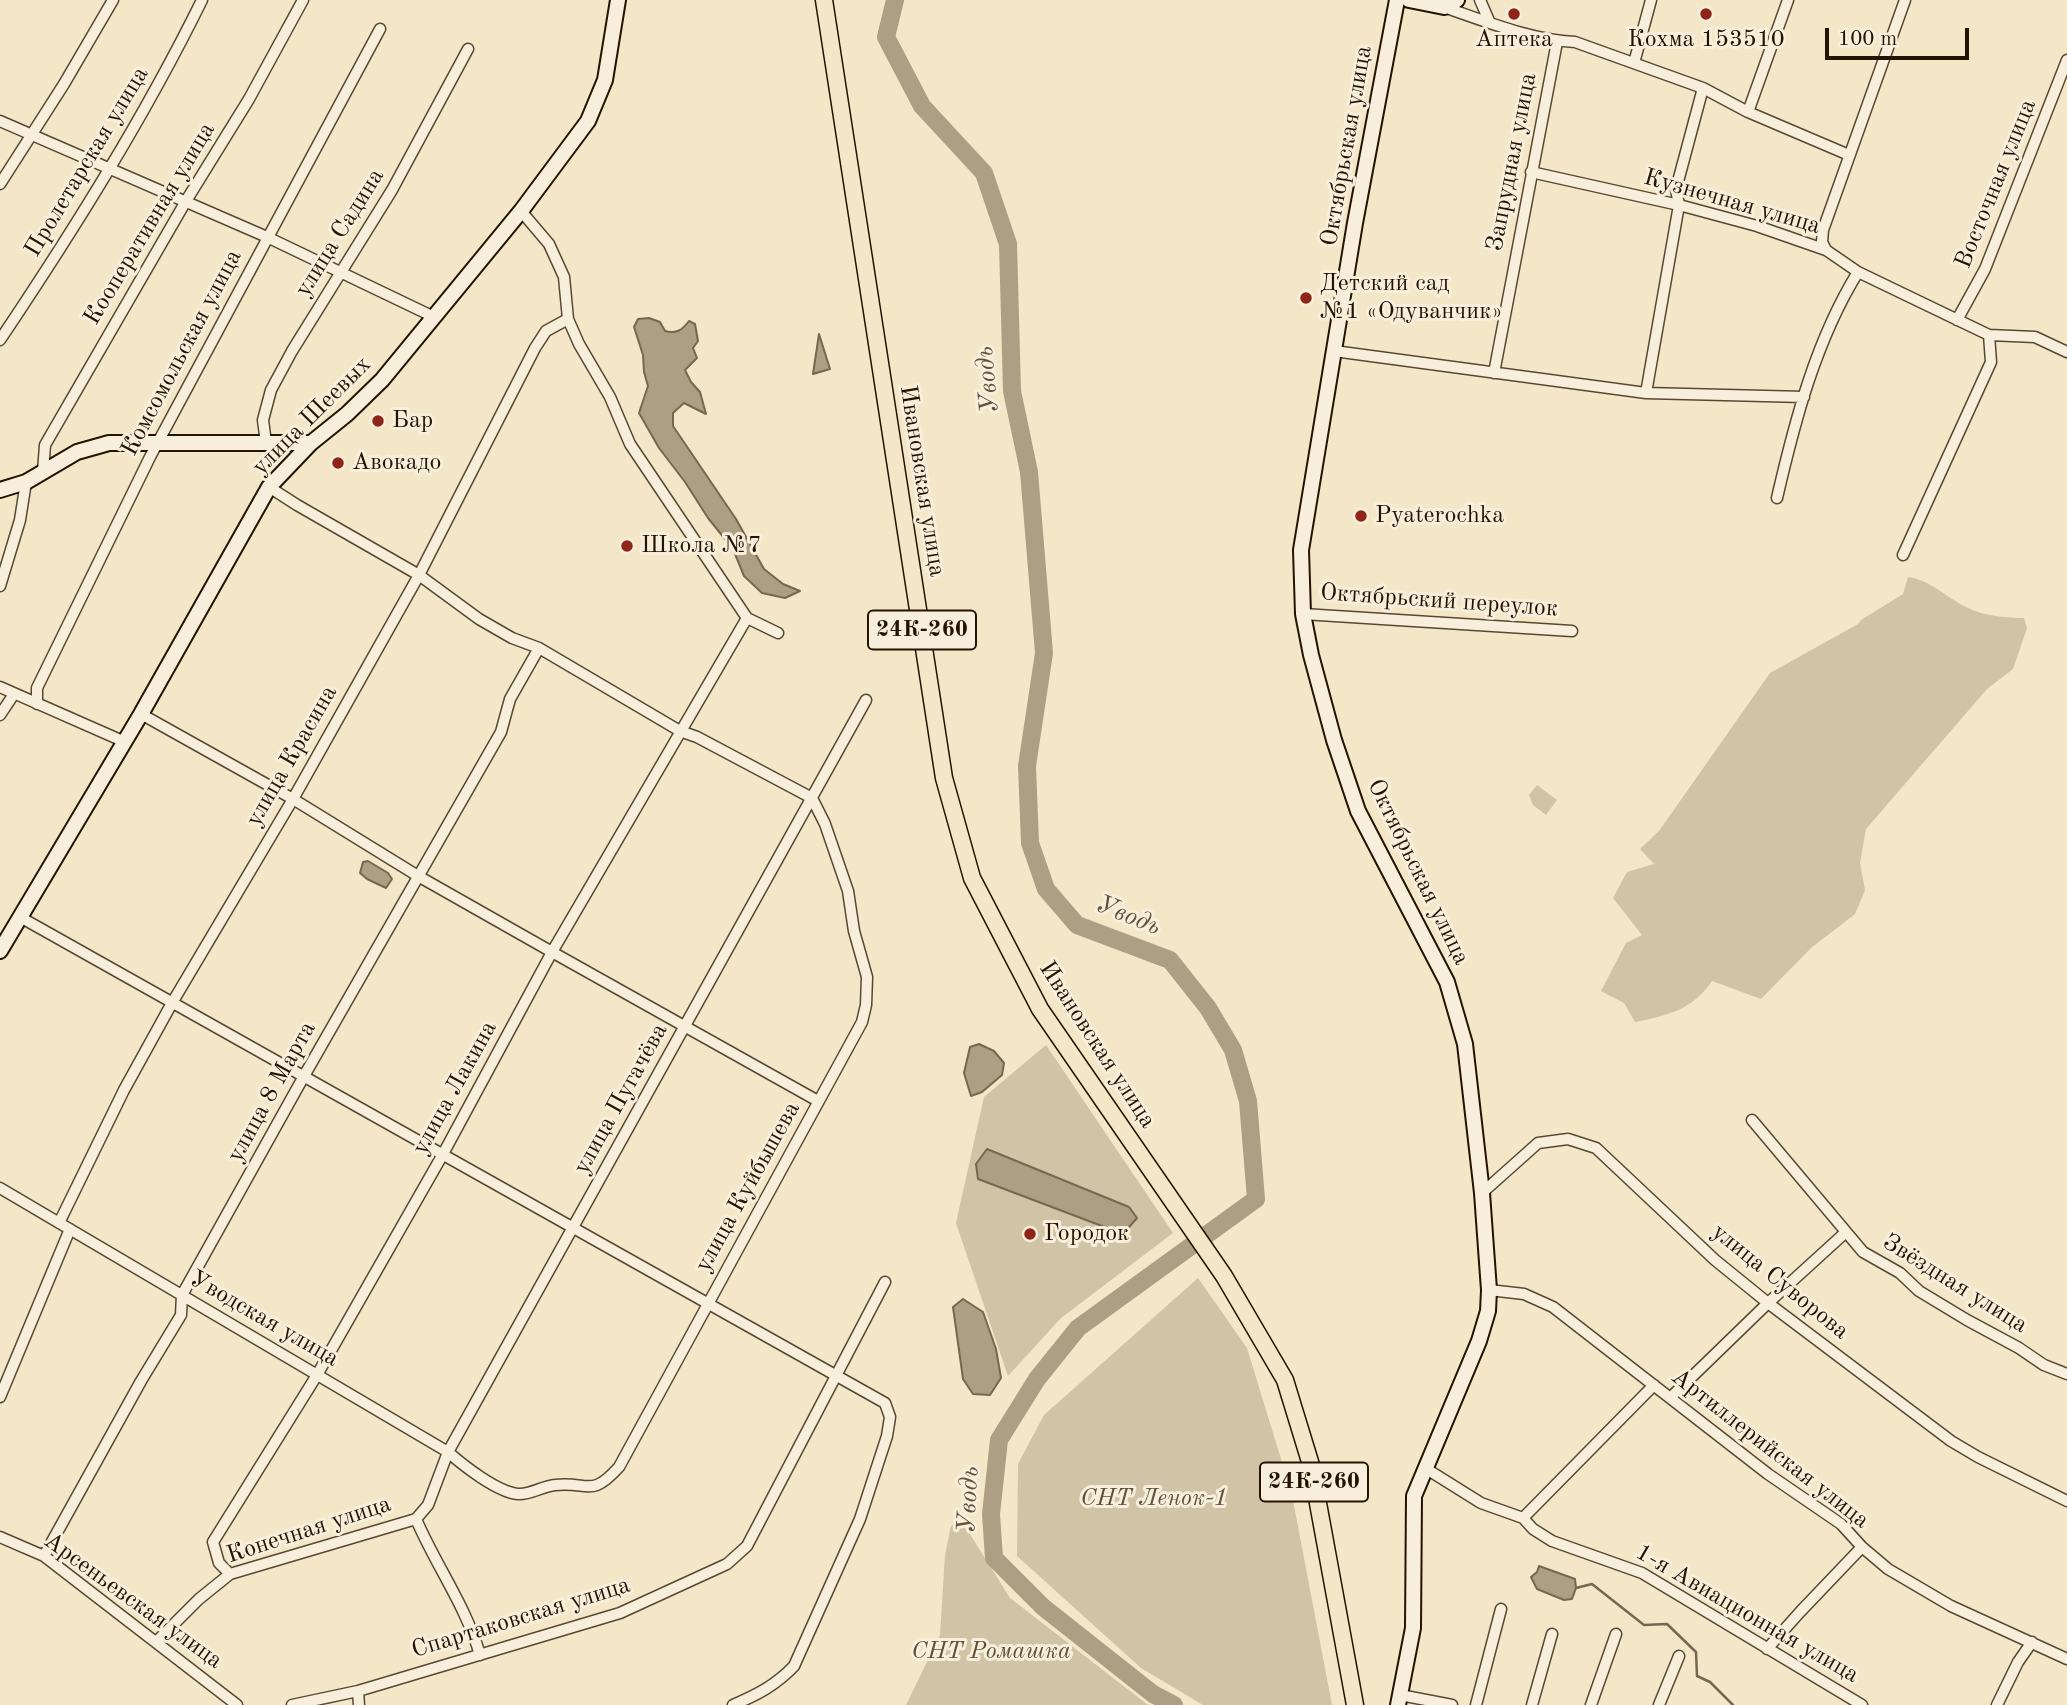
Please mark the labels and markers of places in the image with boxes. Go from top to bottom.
marker: Аптека [1506,6,1522,22]
marker: Кохма 153510 [1698,6,1714,22]
place label: Аптека [1475,26,1553,54]
place label: Кохма 153510 [1627,26,1785,54]
place label: Детский сад №1 «Одуванчик» [1320,270,1503,326]
marker: Детский сад №1 «Одуванчик» [1298,290,1314,306]
place label: Бар [392,407,433,435]
marker: Бар [370,413,386,429]
place label: Авокадо [352,449,441,477]
marker: Авокадо [330,455,346,471]
place label: Pyaterochka [1375,502,1504,530]
marker: Pyaterochka [1353,508,1369,524]
place label: Школа №7 [641,532,762,560]
marker: Школа №7 [619,538,635,554]
place label: Городок [1044,1220,1129,1248]
marker: Городок [1022,1226,1038,1242]

